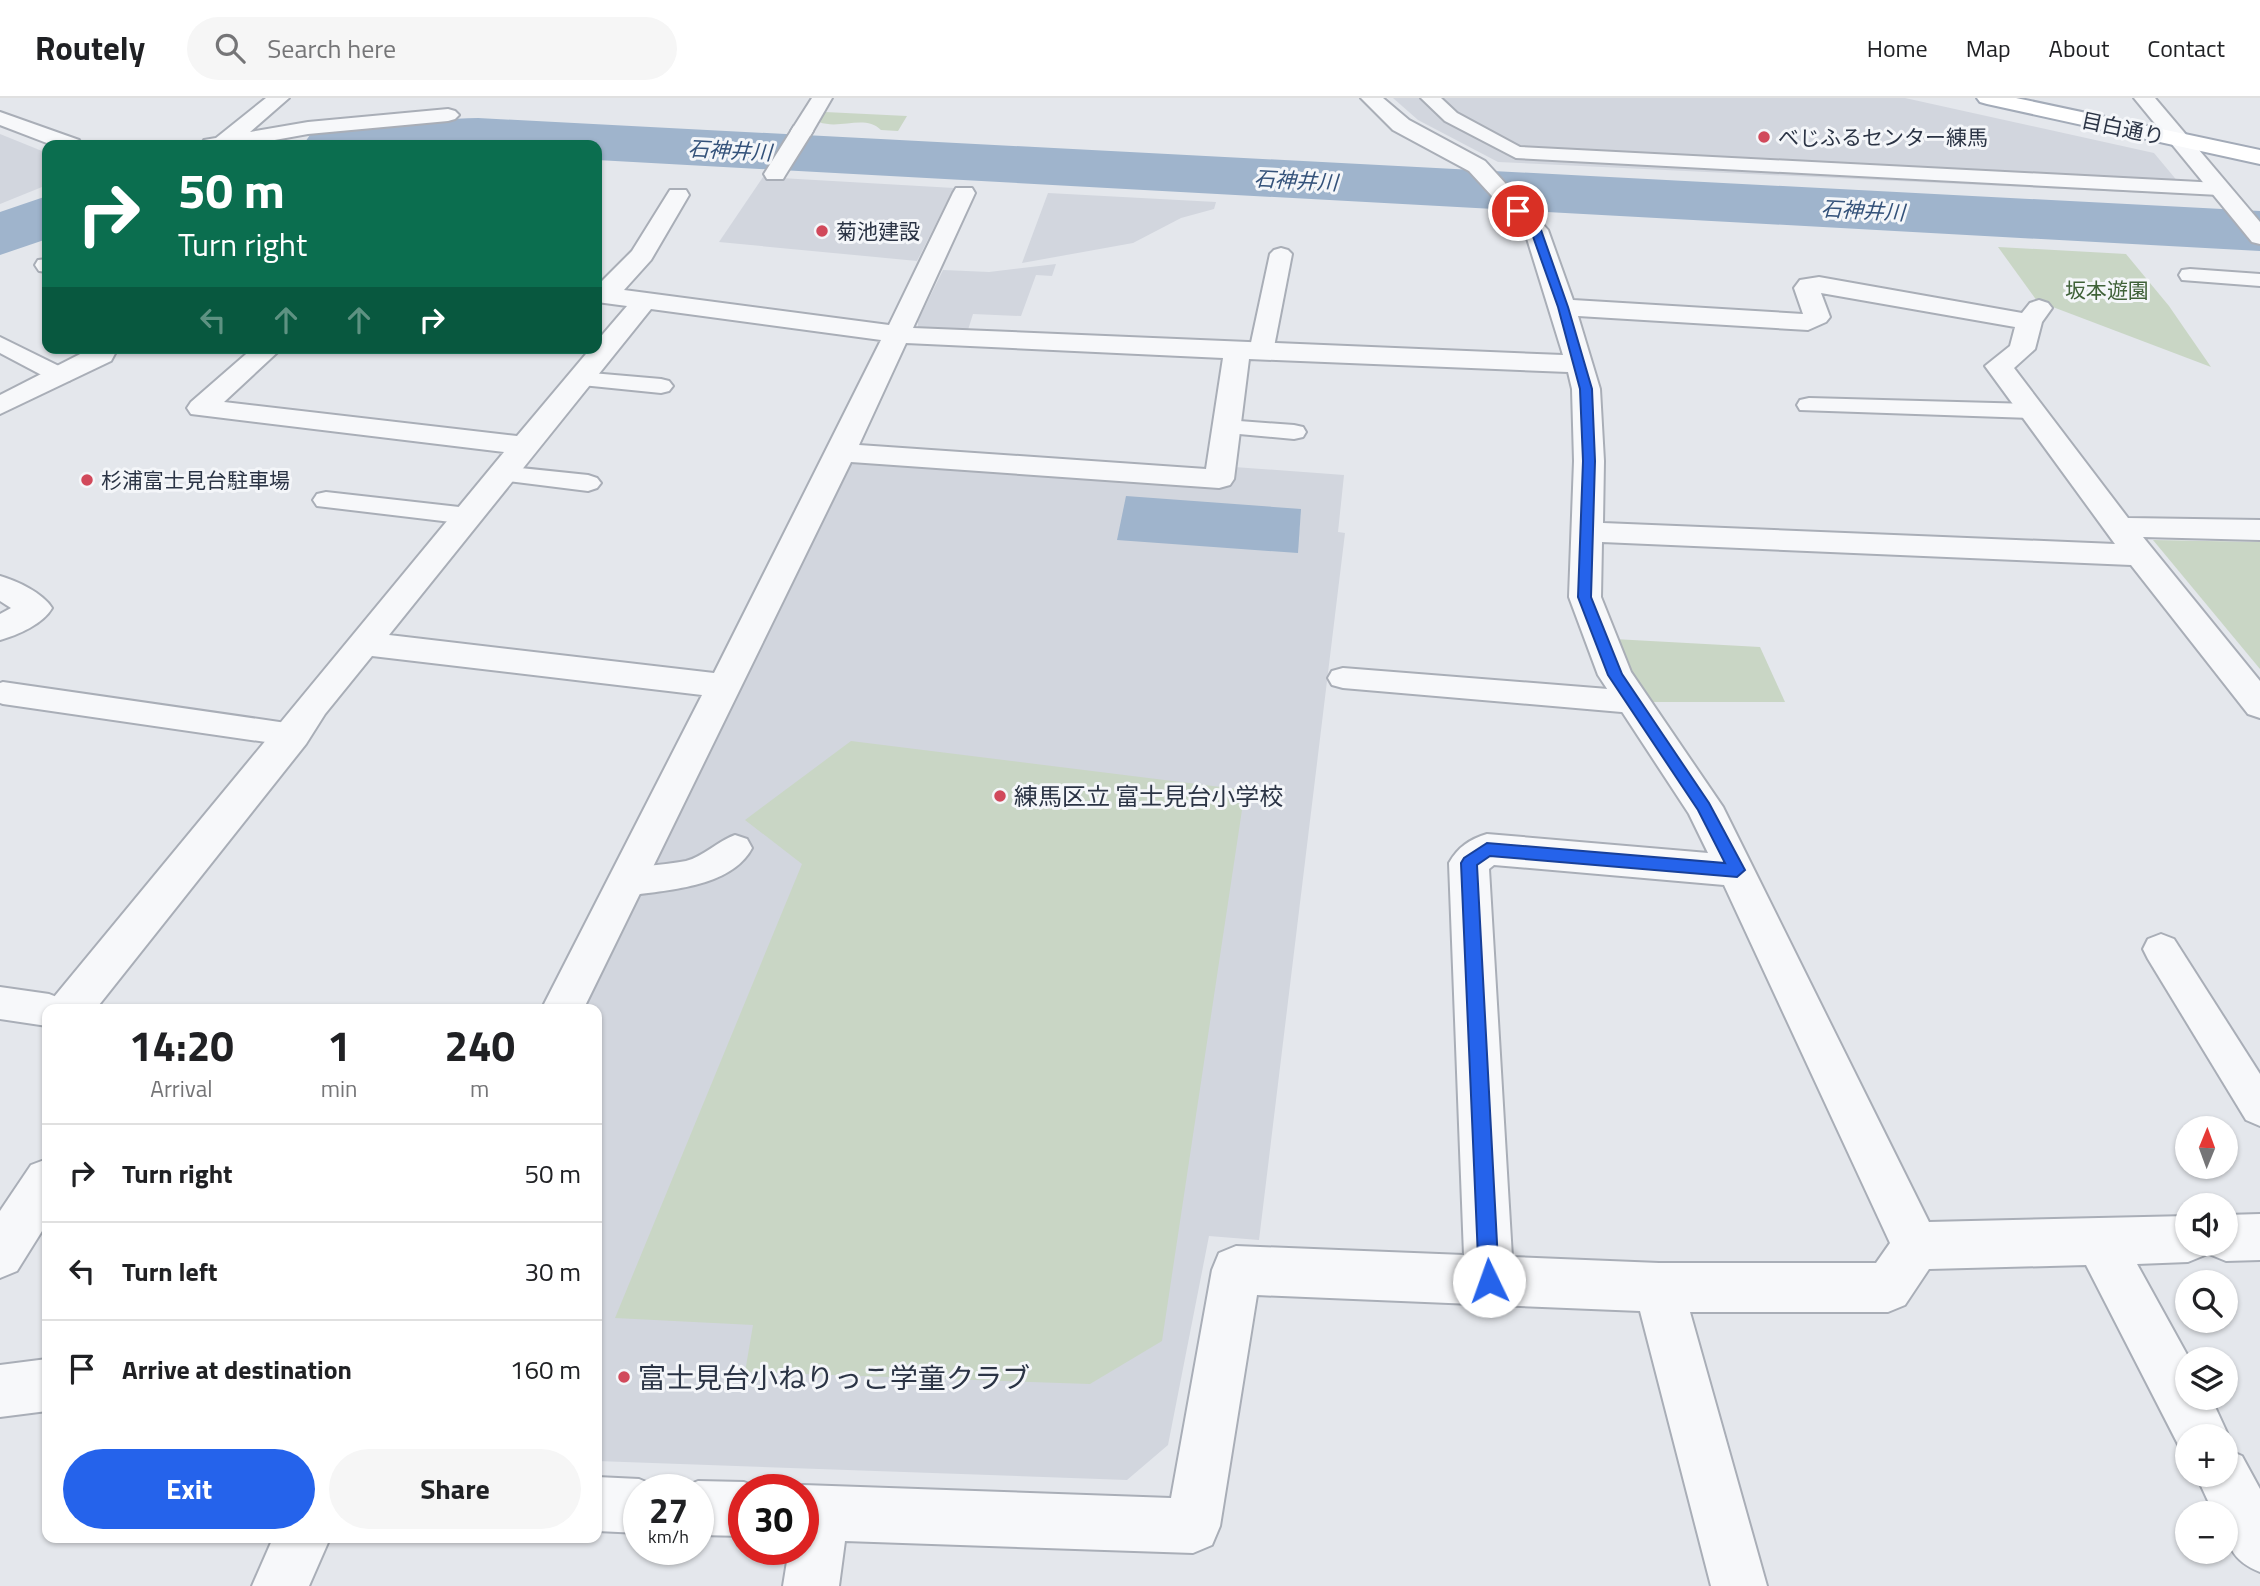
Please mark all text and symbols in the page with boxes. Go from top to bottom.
search box [187,17,677,80]
text: Routely [35,23,145,73]
icon: search [211,29,249,67]
text: Search here [267,29,396,68]
text: Home [1867,30,1928,66]
text: Map [1966,30,2011,66]
text: About [2049,30,2109,66]
text: Contact [2147,30,2225,66]
street label: 目白通り [2079,104,2167,152]
place label: べじふるセンター練馬 [1778,121,1988,153]
marker: べじふるセンター練馬 [1756,129,1772,145]
water label: 石神井川 [687,132,775,168]
text: 50 m [178,152,285,227]
water label: 石神井川 [1253,162,1341,198]
icon: right [63,168,154,259]
pin [1488,181,1548,241]
icon: arrive [1499,192,1537,230]
water label: 石神井川 [1820,192,1908,228]
place label: 菊池建設 [836,215,920,247]
text: Turn right [178,220,307,268]
marker: 菊池建設 [814,223,830,239]
park label: 坂本遊園 [2065,274,2149,306]
icon: left [194,301,232,339]
icon: ahead [267,301,305,339]
icon: ahead [340,301,378,339]
icon: right [413,301,451,339]
place label: 杉浦富士見台駐車場 [101,464,290,496]
marker: 杉浦富士見台駐車場 [79,472,95,488]
place label: 練馬区立 富士見台小学校 [1014,778,1283,814]
marker: 練馬区立 富士見台小学校 [992,788,1008,804]
text: 14:20 [129,1013,234,1077]
text: 1 [327,1013,351,1077]
text: 240 [444,1013,515,1077]
text: Arrival [150,1071,213,1106]
text: min [321,1071,357,1106]
text: m [470,1071,489,1106]
north arrow [2175,1116,2238,1180]
map controls [2175,1116,2238,1564]
icon: right [63,1154,101,1192]
text: Turn right [122,1154,233,1193]
text: 50 m [524,1154,581,1193]
button: sound [2175,1193,2238,1256]
position arrow [1452,1244,1526,1318]
icon: left [63,1252,101,1290]
text: Turn left [122,1252,217,1291]
text: 30 m [524,1252,581,1291]
button: search [2175,1270,2238,1333]
button: layers [2175,1347,2238,1410]
icon: arrive [63,1350,101,1388]
text: Arrive at destination [122,1350,352,1389]
text: 160 m [510,1350,581,1389]
place label: 富士見台小ねりっこ学童クラブ [638,1356,1030,1399]
marker: 富士見台小ねりっこ学童クラブ [616,1369,632,1385]
button: + [2175,1424,2238,1487]
button: Exit [63,1449,315,1529]
button: Share [329,1449,581,1529]
speed limit sign: 30 [728,1474,819,1565]
text: 27 [649,1483,688,1537]
button: − [2175,1501,2238,1564]
text: km/h [648,1523,689,1550]

